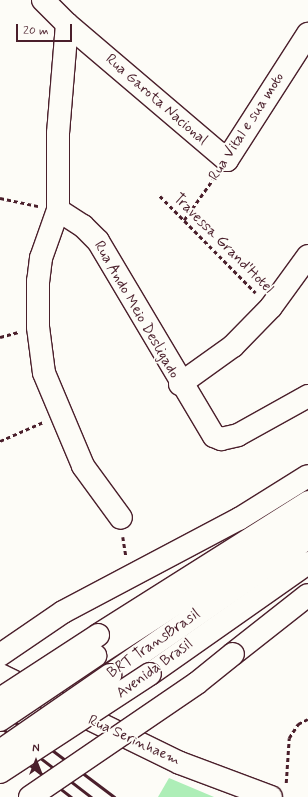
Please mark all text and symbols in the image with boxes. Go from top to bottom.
scale bar [18,16,74,42]
text: 20 m [23,23,49,39]
street label: Rua Garota Nacional [100,50,212,150]
street label: Rua Vital e sua moto [206,70,288,184]
street label: Travessa Grand'Hotel [168,189,278,299]
street label: Rua Ando Meio Desligado [89,238,183,382]
street label: BRT TransBrasil [104,605,204,683]
street label: Avenida Brasil [113,635,197,703]
street label: Rua Serinhaem [84,711,184,771]
north arrow [16,741,56,781]
text: N [32,742,40,756]

